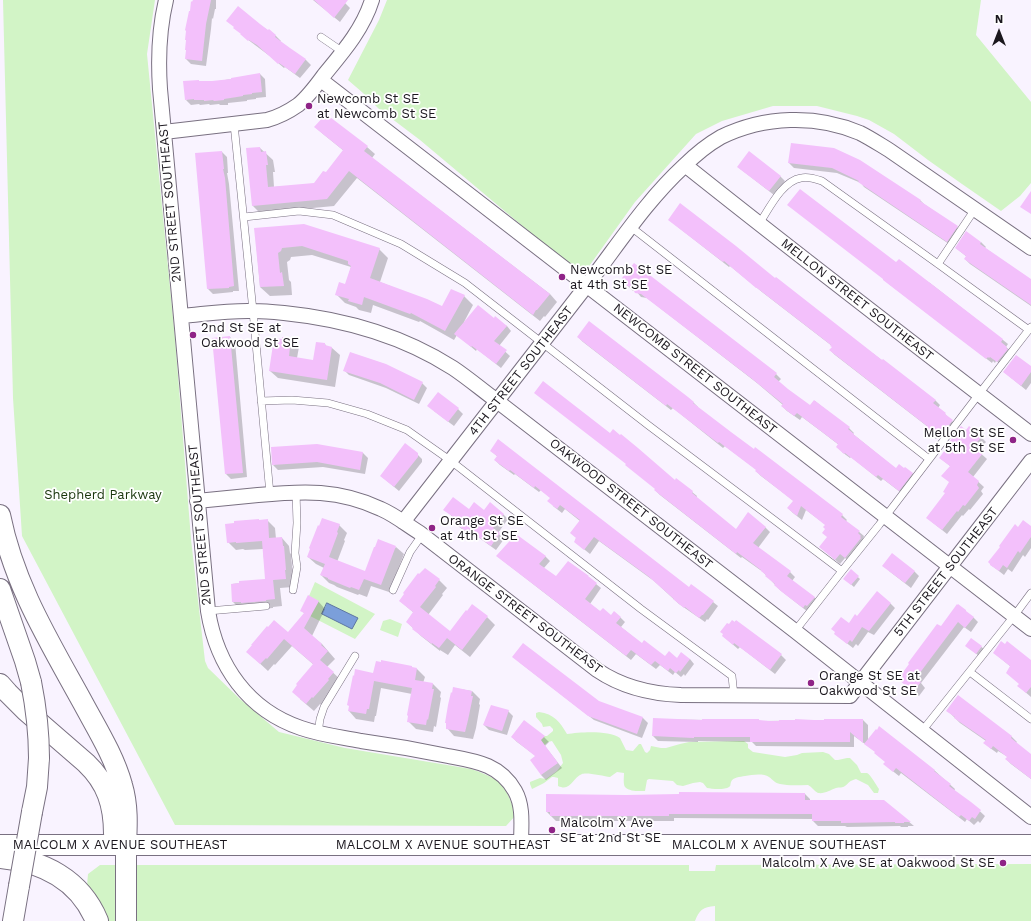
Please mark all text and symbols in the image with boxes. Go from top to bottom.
north arrow [979,12,1019,52]
text: N [995,13,1003,26]
place label: Newcomb St SE at Newcomb St SE [317,91,436,122]
marker: Newcomb St SE at Newcomb St SE [304,101,314,111]
street label: 2ND STREET SOUTHEAST [155,121,185,283]
street label: MELLON STREET SOUTHEAST [778,236,936,364]
place label: Newcomb St SE at 4th St SE [570,262,672,293]
marker: Newcomb St SE at 4th St SE [557,272,567,282]
street label: NEWCOMB STREET SOUTHEAST [610,300,780,438]
street label: 4TH STREET SOUTHEAST [466,303,576,439]
place label: 2nd St SE at Oakwood St SE [201,320,299,351]
marker: 2nd St SE at Oakwood St SE [188,330,198,340]
place label: Mellon St SE at 5th St SE [923,425,1005,456]
street label: OAKWOOD STREET SOUTHEAST [546,435,716,573]
marker: Mellon St SE at 5th St SE [1008,435,1018,445]
street label: 2ND STREET SOUTHEAST [185,444,215,606]
park label: Shepherd Parkway [44,487,162,503]
street label: 5TH STREET SOUTHEAST [891,504,1001,640]
place label: Orange St SE at 4th St SE [440,513,524,544]
marker: Orange St SE at 4th St SE [427,523,437,533]
street label: ORANGE STREET SOUTHEAST [445,551,605,677]
place label: Orange St SE at Oakwood St SE [819,668,920,699]
marker: Orange St SE at Oakwood St SE [806,678,816,688]
place label: Malcolm X Ave SE at 2nd St SE [560,815,661,846]
marker: Malcolm X Ave SE at 2nd St SE [547,825,557,835]
street label: MALCOLM X AVENUE SOUTHEAST [13,837,227,853]
street label: MALCOLM X AVENUE SOUTHEAST [336,837,550,853]
street label: MALCOLM X AVENUE SOUTHEAST [672,837,886,853]
place label: Malcolm X Ave SE at Oakwood St SE [761,855,995,871]
marker: Malcolm X Ave SE at Oakwood St SE [998,858,1008,868]

